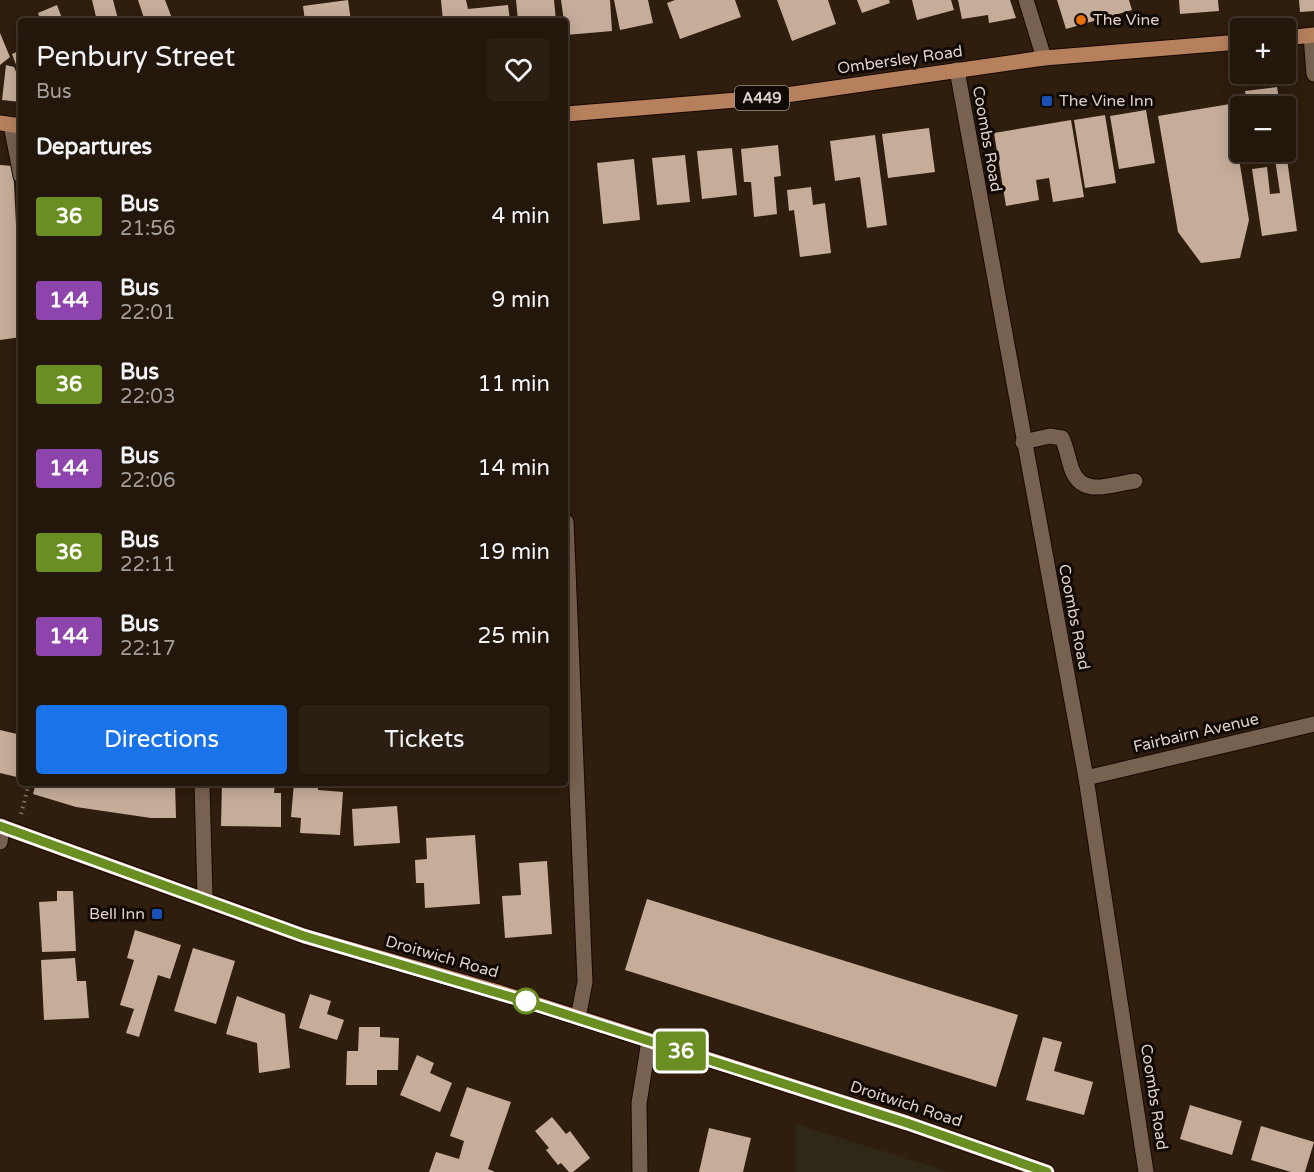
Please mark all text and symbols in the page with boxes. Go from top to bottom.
place label: The Vine [1093,10,1159,30]
marker: The Vine [1074,13,1088,27]
map controls [1230,18,1296,162]
button: + [1230,18,1296,84]
button: heart [487,38,550,101]
text: Penbury Street [36,40,235,74]
street label: Ombersley Road [836,41,964,79]
text: Bus [36,80,72,104]
street label: Coombs Road [968,84,1006,194]
road number: A449 [735,86,789,110]
place label: The Vine Inn [1059,91,1153,111]
marker: The Vine Inn [1040,94,1054,108]
button: − [1230,96,1296,162]
text: Departures [36,134,152,160]
text: Bus [120,191,159,217]
text: 4 min [491,203,550,229]
text: 36 [56,204,82,229]
text: 21:56 [120,217,175,241]
text: Bus [120,275,159,301]
text: 9 min [491,287,550,313]
text: 144 [49,288,89,313]
text: 22:01 [120,301,175,325]
text: Bus [120,359,159,385]
text: 11 min [478,371,550,397]
text: 36 [56,372,82,397]
text: 22:03 [120,385,175,409]
text: Bus [120,443,159,469]
text: 14 min [478,455,550,481]
text: 144 [49,456,89,481]
text: 22:06 [120,469,175,493]
text: Bus [120,527,159,553]
text: 19 min [478,539,550,565]
text: 36 [56,540,82,565]
text: 22:11 [120,553,175,577]
street label: Coombs Road [1054,562,1094,672]
text: Bus [120,611,159,637]
text: 25 min [478,623,550,649]
text: 144 [49,624,89,649]
text: 22:17 [120,637,175,661]
button: Directions [36,705,287,774]
button: Tickets [299,705,550,774]
street label: Fairbairn Avenue [1131,709,1261,757]
place label: Bell Inn [89,904,145,924]
marker: Bell Inn [150,907,164,921]
street label: Droitwich Road [383,931,501,983]
unlabelled marker [513,988,539,1014]
line badge: 36 [654,1032,708,1070]
text: 36 [668,1039,694,1064]
street label: Coombs Road [1136,1043,1172,1151]
street label: Droitwich Road [847,1076,965,1132]

